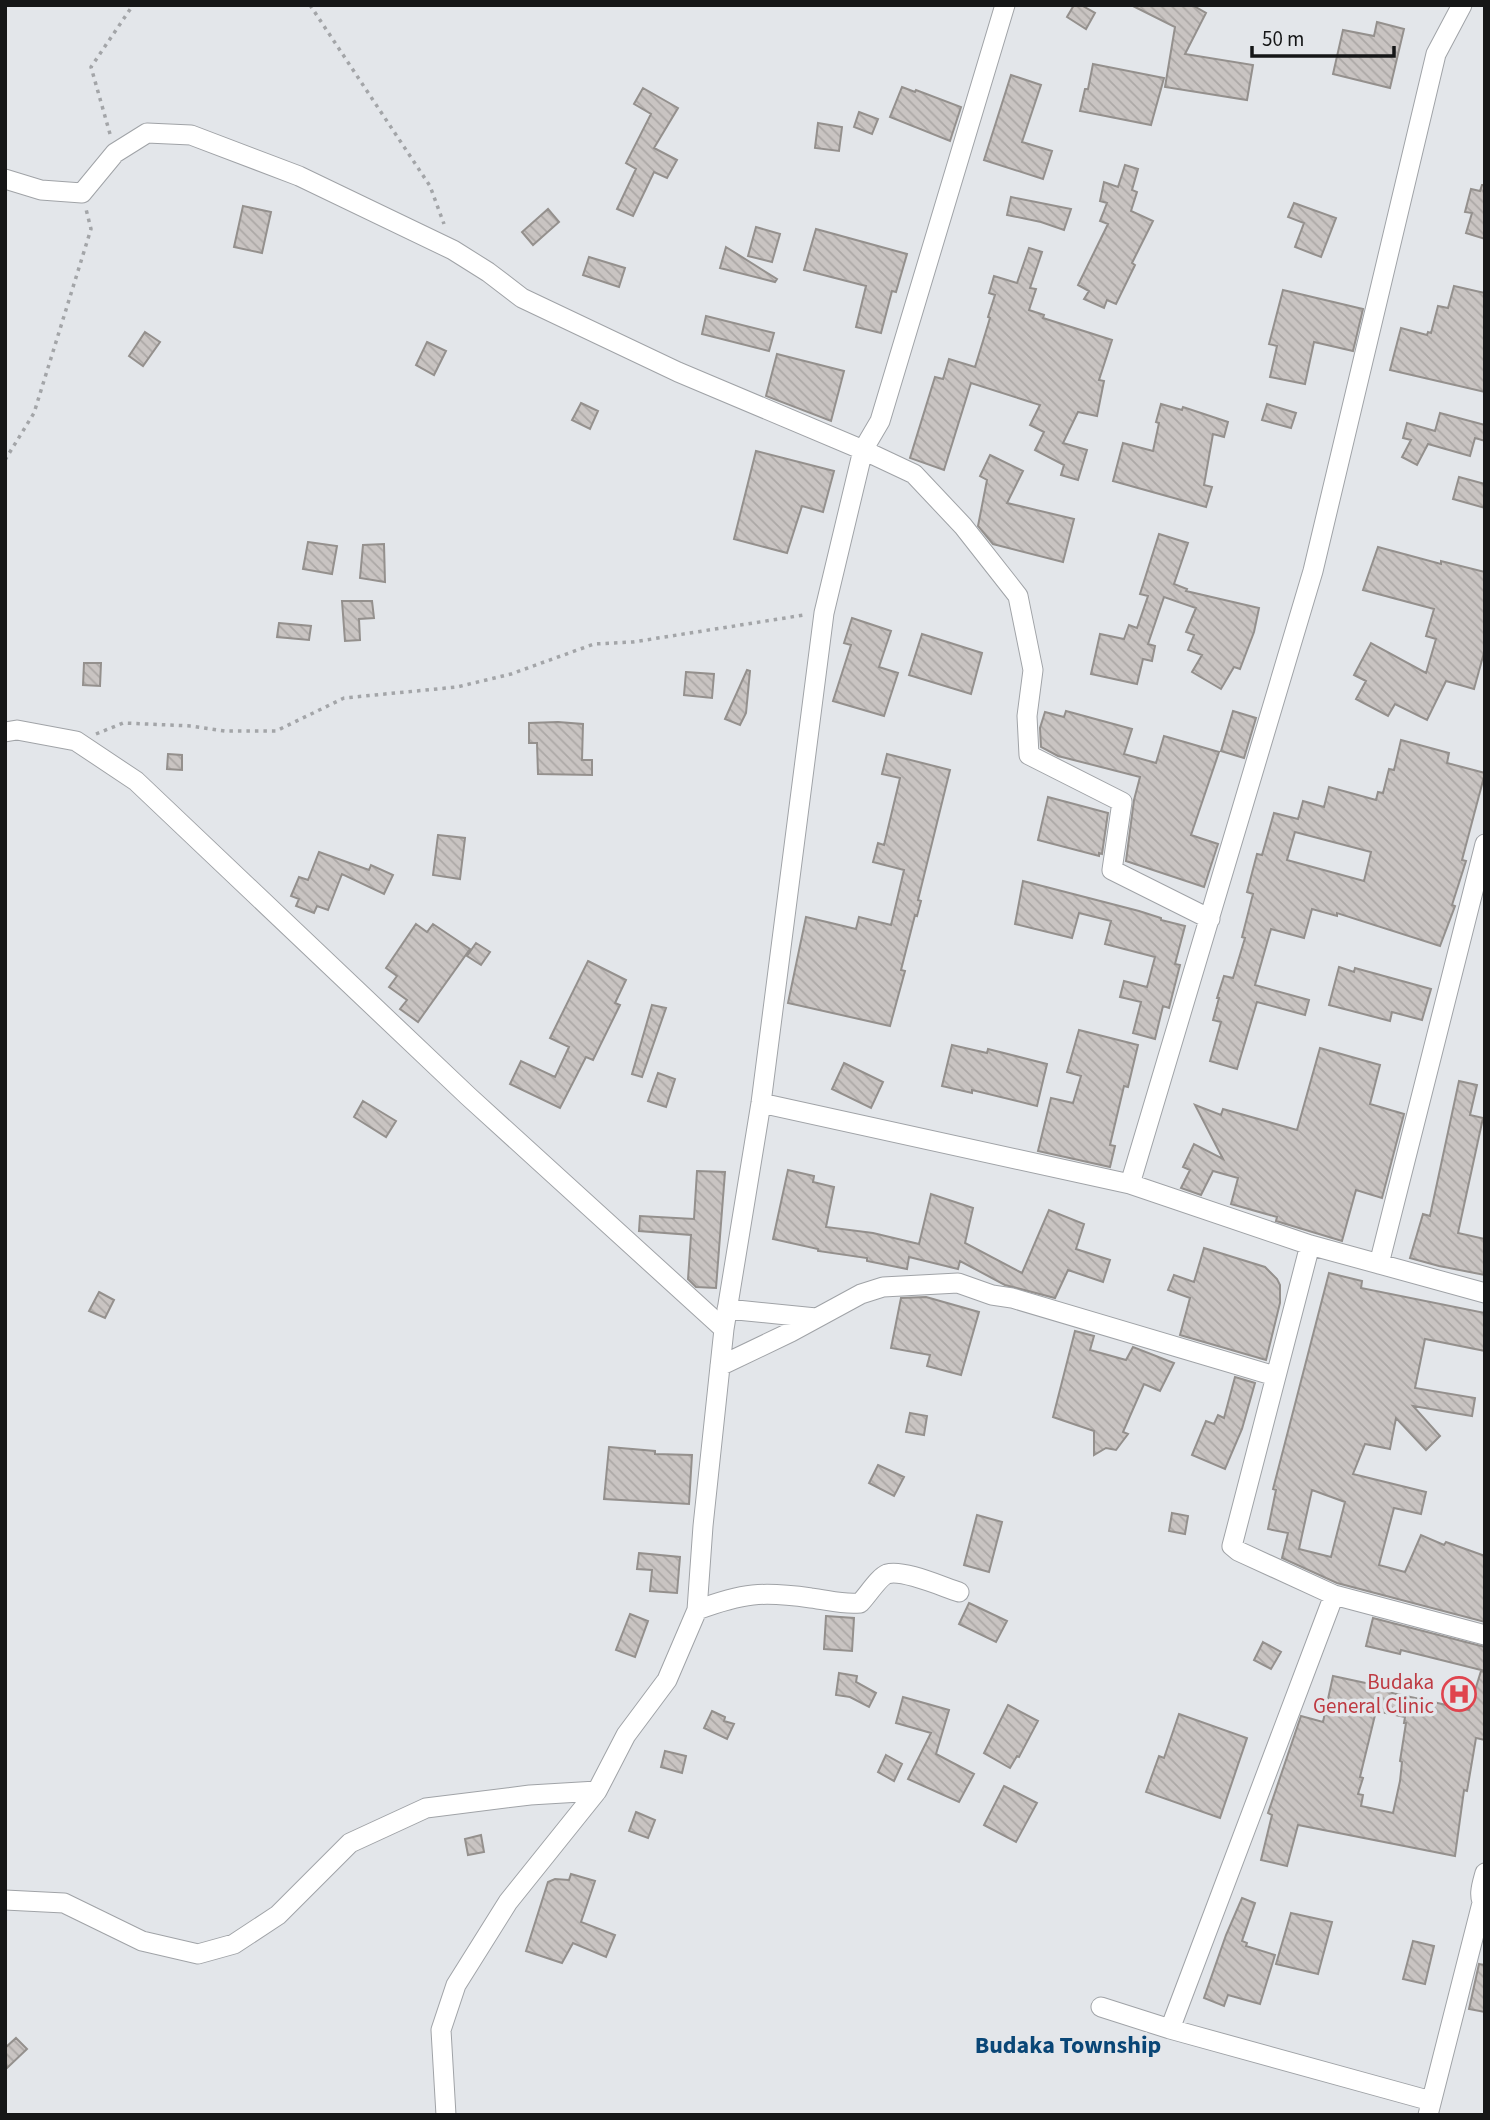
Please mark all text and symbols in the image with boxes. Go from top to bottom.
scale bar [1252,14,1394,58]
text: 50 m [1262,24,1304,54]
place label: Budaka General Clinic [1313,1667,1434,1721]
hospital icon: Budaka General Clinic [1440,1675,1478,1713]
district label: Budaka Township [975,2028,1161,2063]

